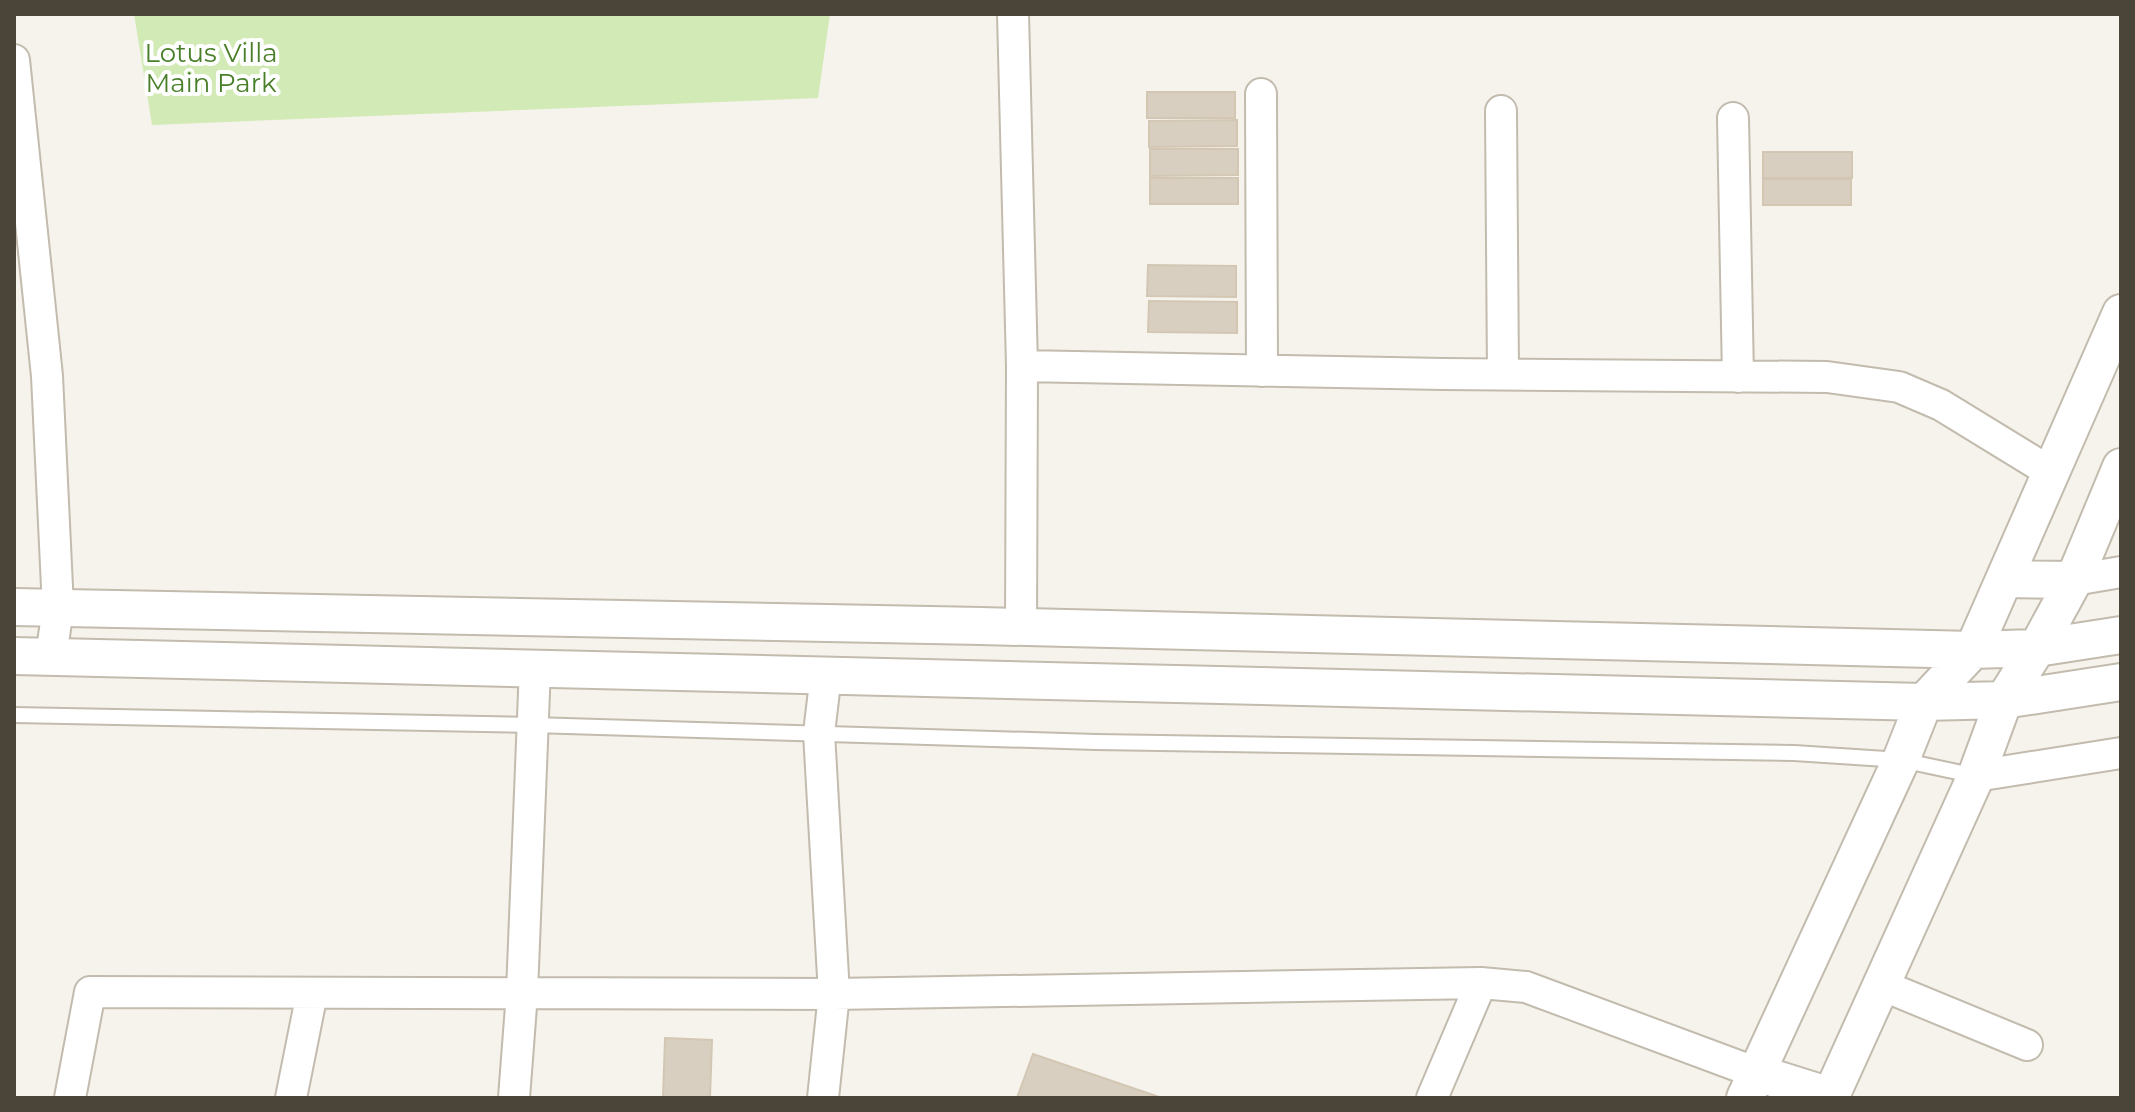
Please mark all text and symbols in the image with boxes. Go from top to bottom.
park label: Lotus Villa Main Park [145,37,277,99]

